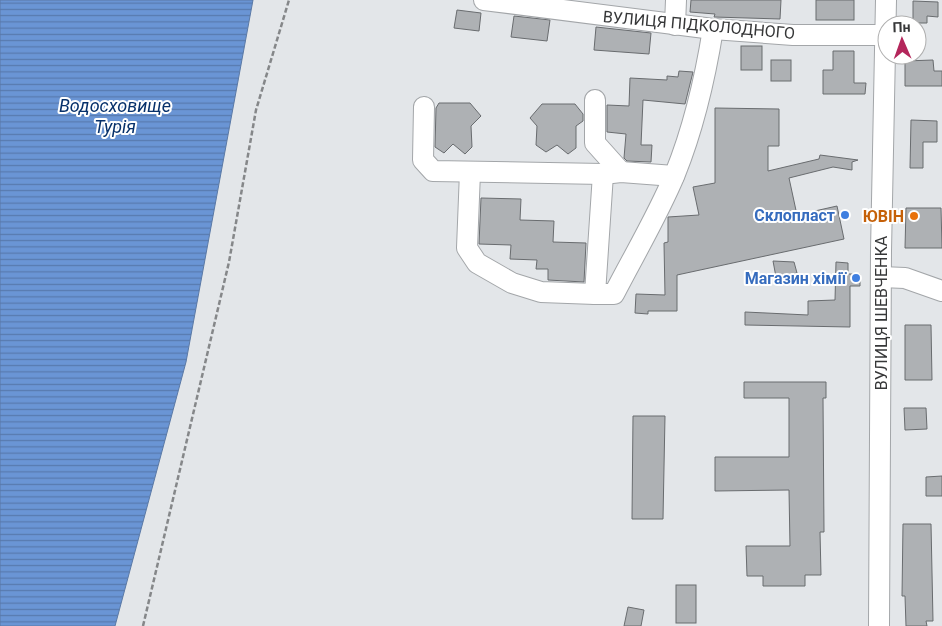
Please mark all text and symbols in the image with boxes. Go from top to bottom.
street label: ВУЛИЦЯ ПІДКОЛОДНОГО [602,7,796,43]
north arrow [877,15,927,65]
text: Пн [892,19,911,35]
water label: Водосховище Турія [59,95,171,137]
place label: Склопласт [754,206,835,225]
place label: ЮВІН [863,207,904,226]
marker: Склопласт [839,209,851,221]
marker: ЮВІН [908,210,920,222]
street label: ВУЛИЦЯ ШЕВЧЕНКА [872,235,891,390]
place label: Магазин хімії [745,269,848,288]
marker: Магазин хімії [850,272,862,284]

